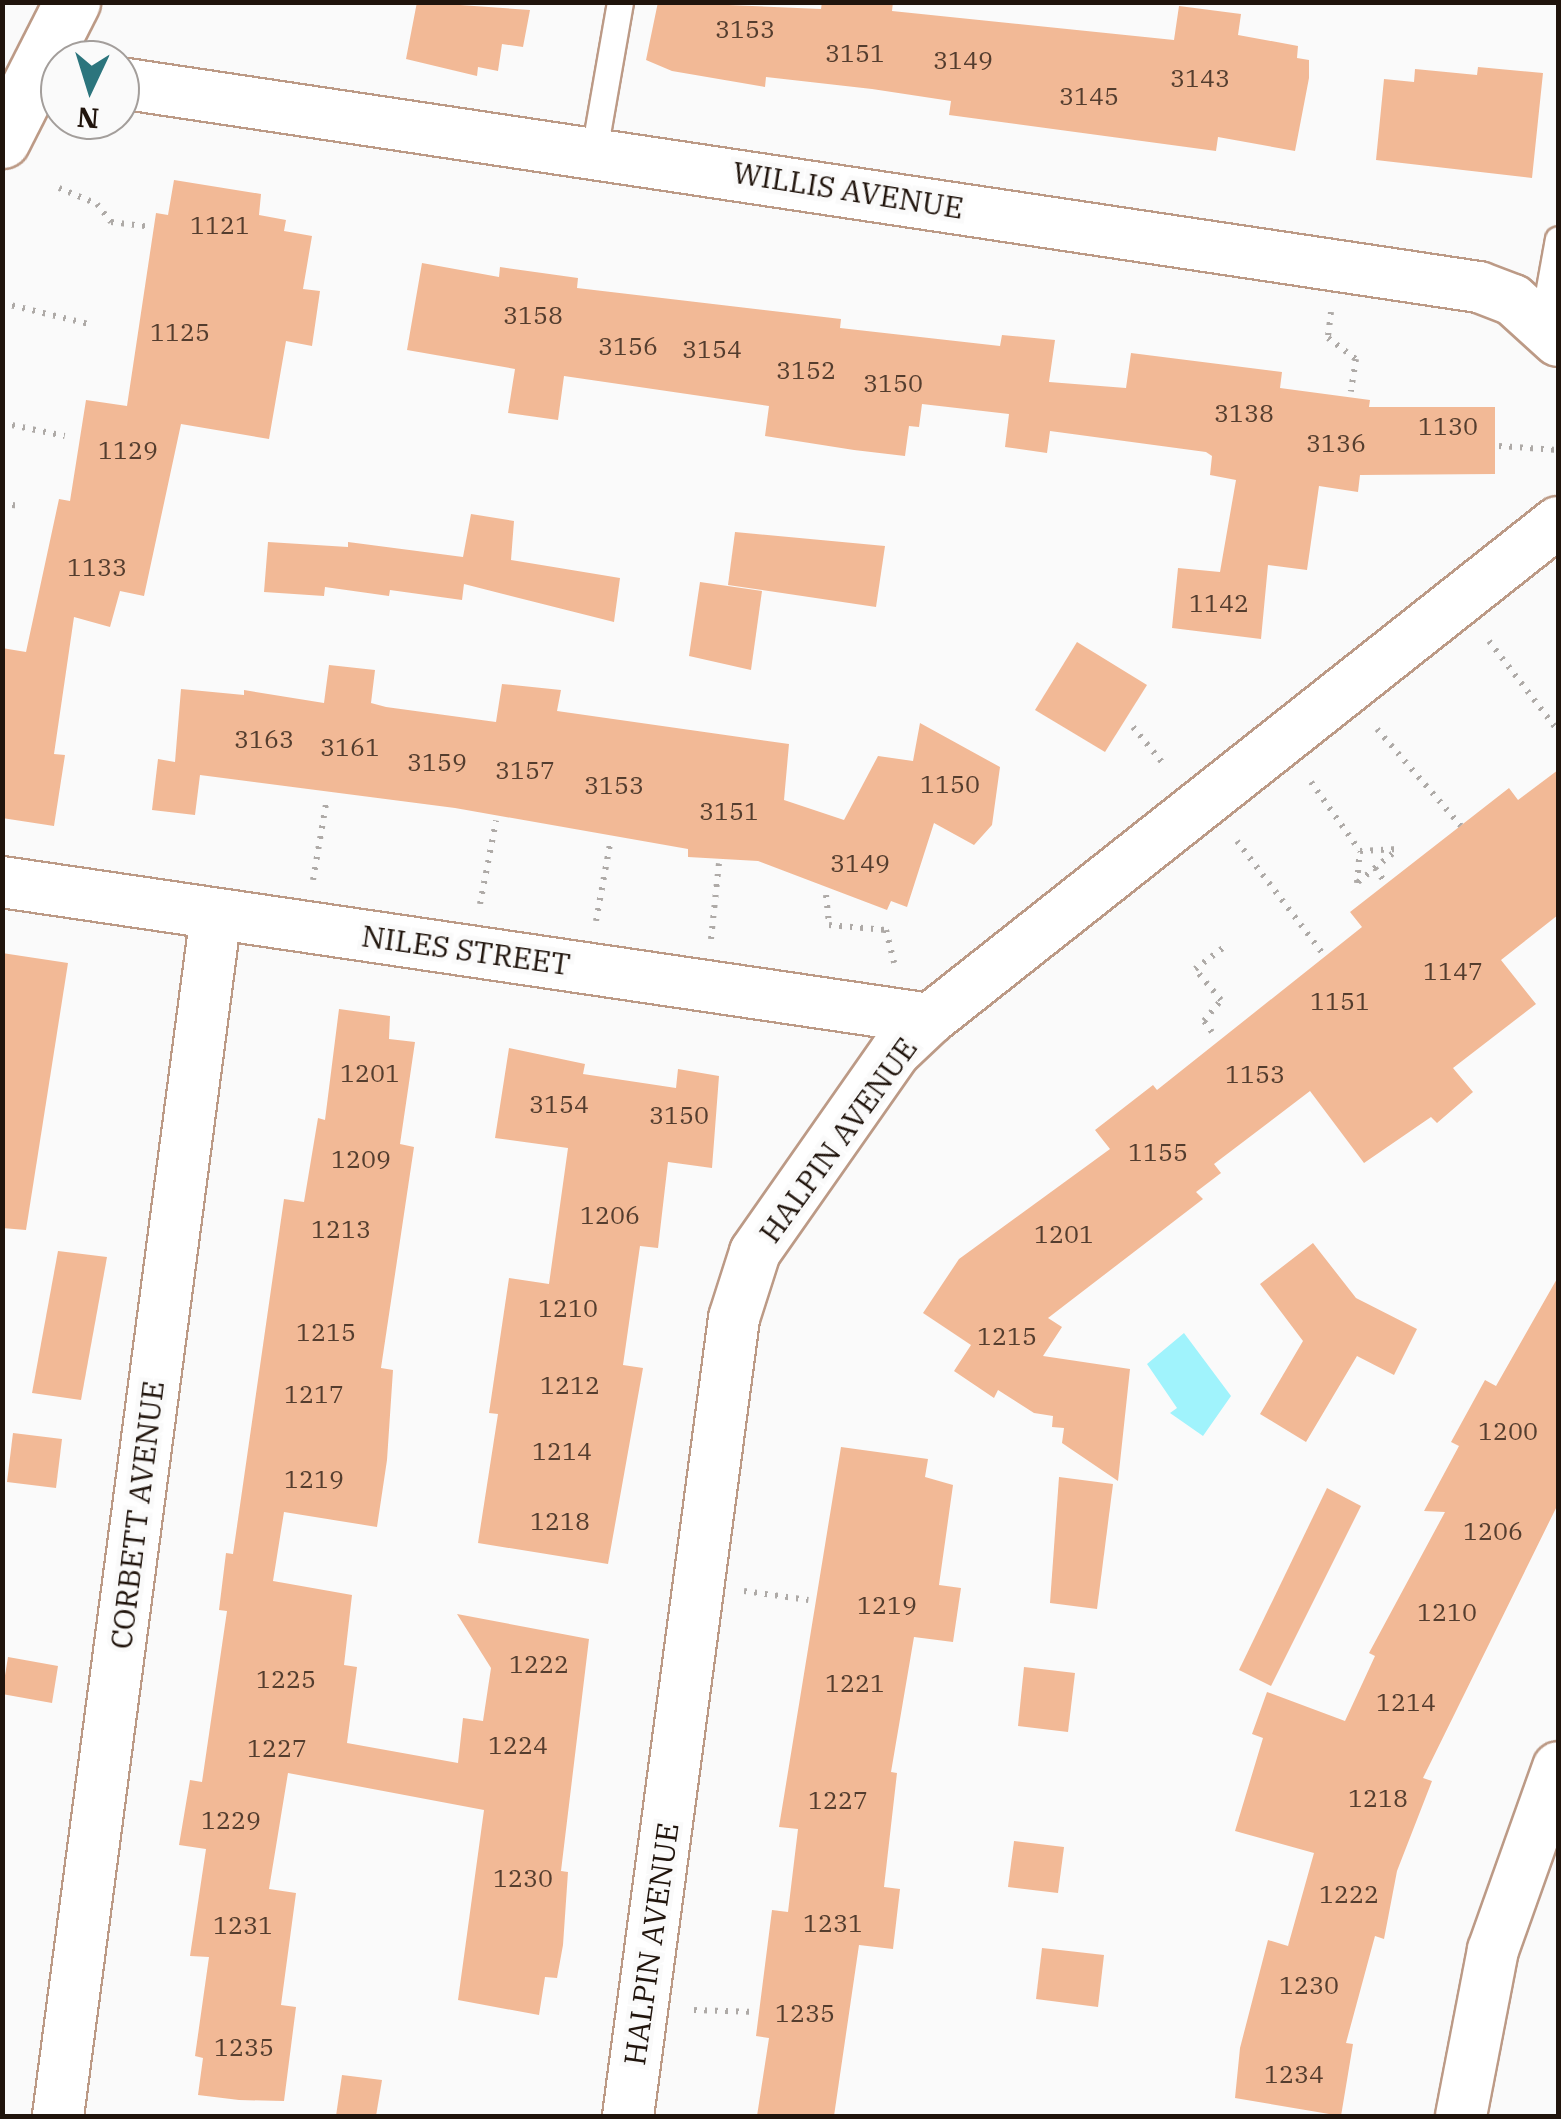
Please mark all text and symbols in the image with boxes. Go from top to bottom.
house number: 3153 [715,14,775,44]
house number: 3151 [825,38,885,68]
north arrow [40,40,140,140]
house number: 3149 [933,45,993,75]
house number: 3143 [1170,63,1230,93]
house number: 3145 [1059,81,1119,111]
text: N [76,99,100,138]
street label: WILLIS AVENUE [730,154,966,226]
house number: 1121 [190,210,250,240]
house number: 3158 [503,300,563,330]
house number: 1125 [150,317,210,347]
house number: 3156 [598,331,658,361]
house number: 3154 [682,334,742,364]
house number: 3152 [776,355,836,385]
house number: 3150 [863,368,923,398]
house number: 3138 [1214,398,1274,428]
house number: 1130 [1418,411,1478,441]
house number: 3136 [1306,428,1366,458]
house number: 1129 [98,435,158,465]
house number: 1133 [67,552,127,582]
house number: 1142 [1189,588,1249,618]
house number: 3163 [234,724,294,754]
house number: 3161 [320,732,380,762]
house number: 3159 [407,747,467,777]
house number: 3157 [495,755,555,785]
house number: 1150 [920,769,980,799]
house number: 3153 [584,770,644,800]
house number: 3151 [699,796,759,826]
house number: 3149 [830,848,890,878]
street label: NILES STREET [359,918,573,982]
house number: 1147 [1423,956,1483,986]
house number: 1151 [1310,986,1370,1016]
street label: HALPIN AVENUE [752,1031,924,1249]
house number: 1201 [340,1058,400,1088]
house number: 1153 [1225,1059,1285,1089]
house number: 3154 [529,1089,589,1119]
house number: 3150 [649,1100,709,1130]
house number: 1155 [1128,1137,1188,1167]
house number: 1209 [331,1144,391,1174]
house number: 1206 [580,1200,640,1230]
house number: 1213 [311,1214,371,1244]
house number: 1201 [1034,1219,1094,1249]
house number: 1210 [538,1293,598,1323]
house number: 1215 [296,1317,356,1347]
house number: 1215 [977,1321,1037,1351]
house number: 1212 [540,1370,600,1400]
street label: CORBETT AVENUE [103,1379,171,1651]
house number: 1217 [284,1379,344,1409]
house number: 1200 [1478,1416,1538,1446]
house number: 1214 [532,1436,592,1466]
house number: 1219 [284,1464,344,1494]
house number: 1218 [530,1506,590,1536]
house number: 1206 [1463,1516,1523,1546]
house number: 1219 [857,1590,917,1620]
house number: 1210 [1417,1597,1477,1627]
house number: 1222 [509,1649,569,1679]
house number: 1225 [256,1664,316,1694]
house number: 1221 [825,1668,885,1698]
house number: 1214 [1376,1687,1436,1717]
house number: 1224 [488,1730,548,1760]
house number: 1227 [247,1733,307,1763]
house number: 1218 [1348,1783,1408,1813]
house number: 1227 [808,1785,868,1815]
house number: 1229 [201,1805,261,1835]
street label: HALPIN AVENUE [616,1821,686,2067]
house number: 1230 [493,1863,553,1893]
house number: 1222 [1319,1879,1379,1909]
house number: 1231 [803,1908,863,1938]
house number: 1231 [213,1910,273,1940]
house number: 1230 [1279,1970,1339,2000]
house number: 1235 [775,1998,835,2028]
house number: 1235 [214,2032,274,2062]
house number: 1234 [1264,2059,1324,2089]

